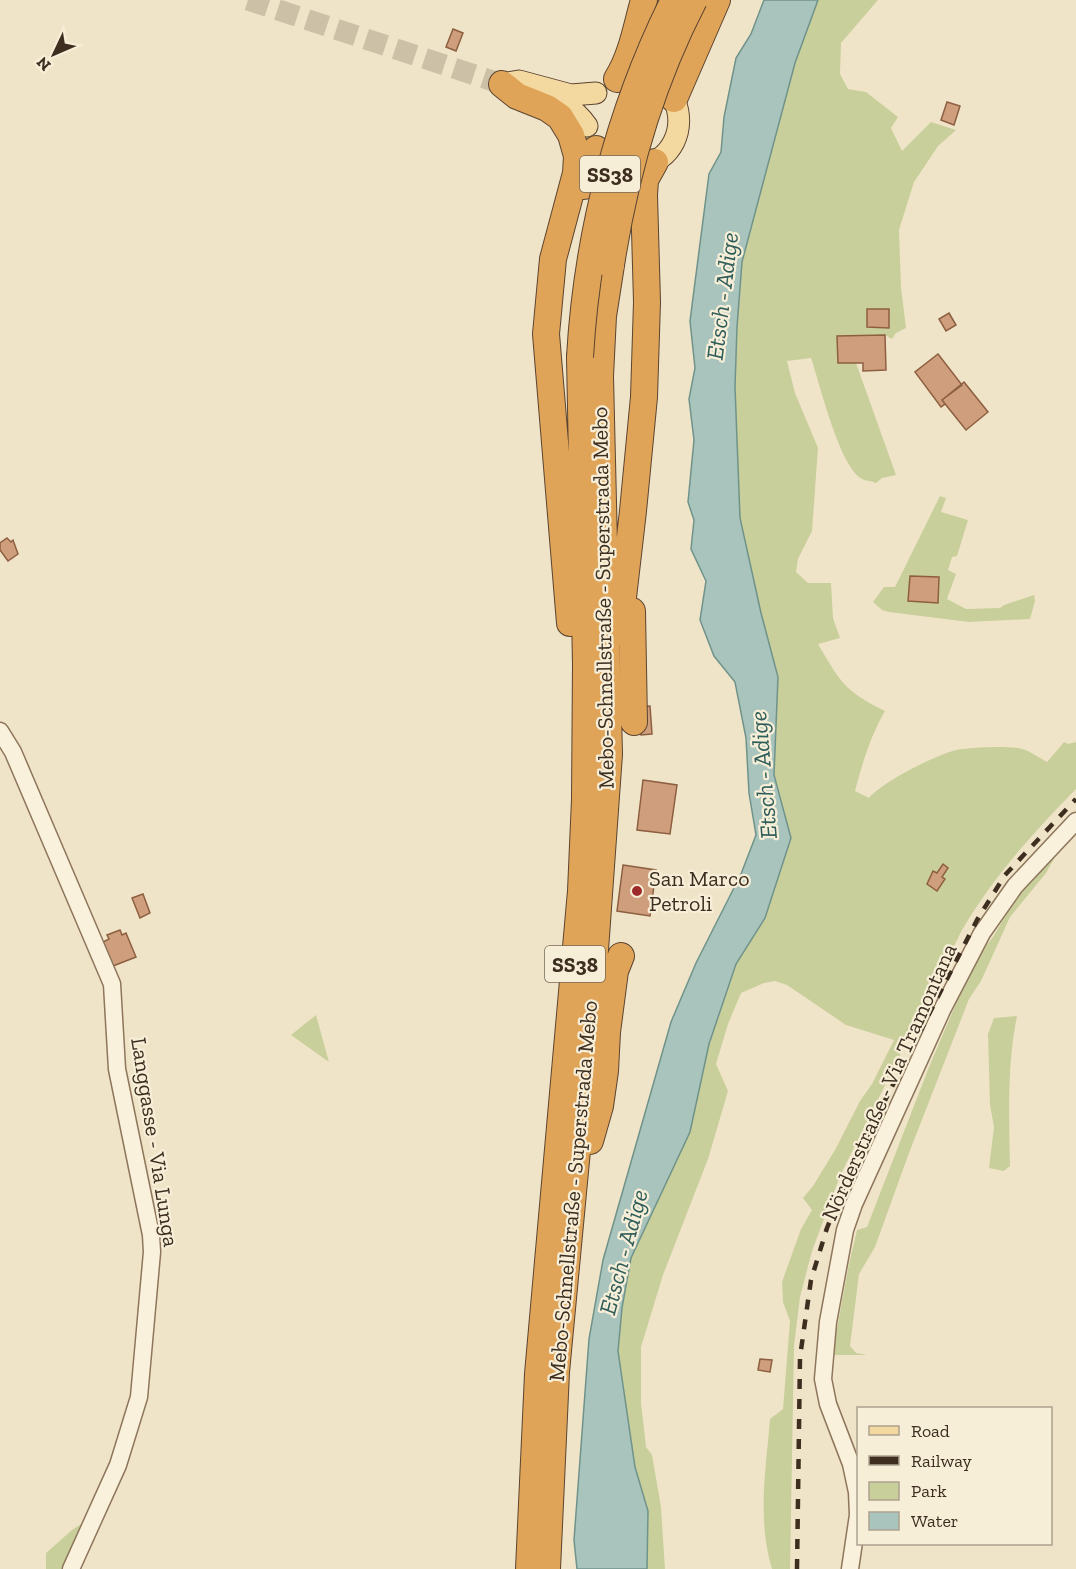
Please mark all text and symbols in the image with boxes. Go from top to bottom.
north arrow [24,24,84,84]
text: N [33,53,55,75]
road number: SS38 [580,156,640,192]
water label: Etsch - Adige [700,230,744,362]
street label: Mebo-Schnellstraße - Superstrada Mebo [586,407,620,789]
water label: Etsch - Adige [743,710,783,840]
place label: San Marco Petroli [649,865,749,917]
marker: San Marco Petroli [630,884,644,898]
street label: Nörderstraße - Via Tramontana [816,939,963,1225]
road number: SS38 [545,946,605,982]
street label: Mebo-Schnellstraße - Superstrada Mebo [543,999,603,1383]
street label: Langgasse - Via Lunga [125,1035,185,1249]
water label: Etsch - Adige [592,1186,654,1318]
legend [857,1407,1052,1545]
text: Road [911,1420,950,1442]
text: Railway [911,1450,973,1472]
text: Park [911,1480,947,1502]
text: Water [911,1510,958,1532]

